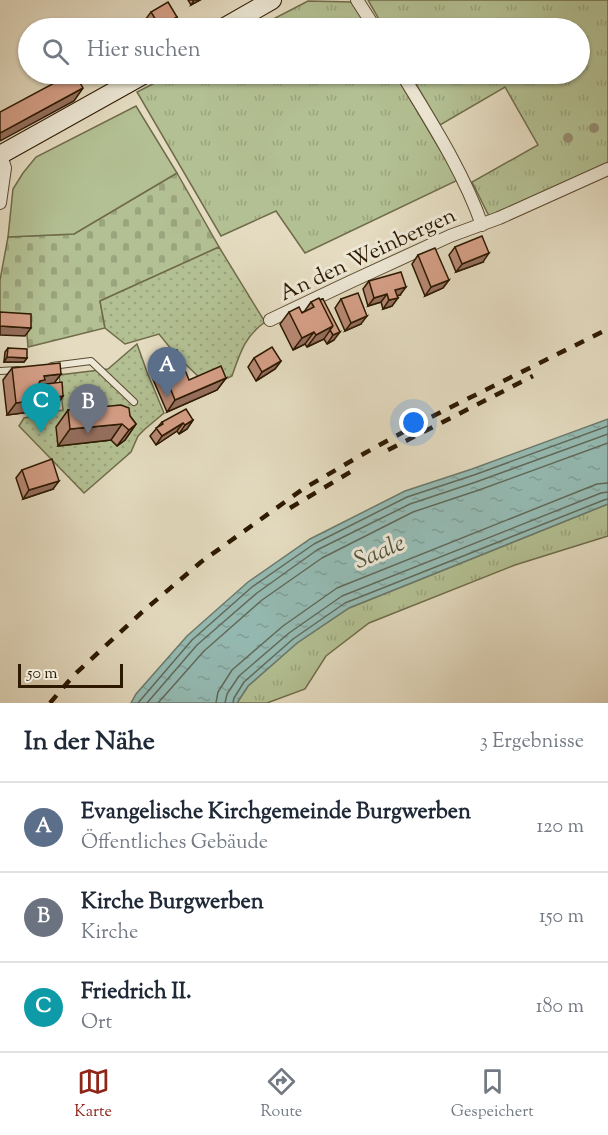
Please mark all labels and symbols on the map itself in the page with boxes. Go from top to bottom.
street label: An den Weinbergen [275,201,462,311]
pin: A [148,348,186,397]
pin: C [22,384,60,433]
pin: B [68,384,107,434]
your location [399,408,428,437]
water label: Saale [349,527,410,579]
scale bar [18,661,123,688]

